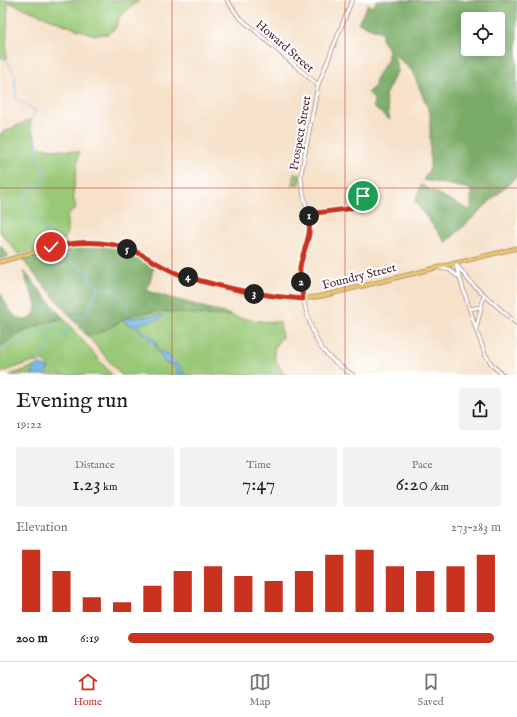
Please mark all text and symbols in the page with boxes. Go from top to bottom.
map controls [461,12,505,56]
button: locate [461,12,505,56]
street label: Howard Street [252,17,317,76]
street label: Prospect Street [287,94,315,172]
pin [346,179,380,213]
icon: arrive [352,185,374,207]
pin: 1 [299,206,319,226]
text: 1 [307,209,311,223]
pin [34,230,68,264]
icon: check [40,236,62,258]
pin: 5 [117,239,137,259]
text: 5 [125,242,129,256]
street label: Foundry Street [321,260,398,293]
pin: 4 [178,267,198,287]
text: 4 [185,270,191,284]
pin: 2 [291,272,311,292]
text: 2 [298,275,304,289]
pin: 3 [244,284,264,304]
text: 3 [252,287,256,301]
text: Evening run [16,387,128,415]
button: share [459,388,501,430]
text: 19:22 [16,416,42,433]
text: Distance [75,458,115,472]
text: Time [246,458,271,472]
text: Pace [412,458,433,472]
text: 1.23 [72,472,101,497]
text: 7:47 [242,472,275,497]
text: 6:20 [395,472,428,497]
text: km [101,480,118,494]
text: /km [428,480,449,494]
text: Elevation [16,519,68,536]
text: 273–283 m [451,519,501,536]
text: 200 m [16,630,48,647]
text: 6:19 [80,630,99,647]
tab: Home [73,671,102,709]
tab: Map [249,671,271,709]
tab: Saved [418,671,444,709]

